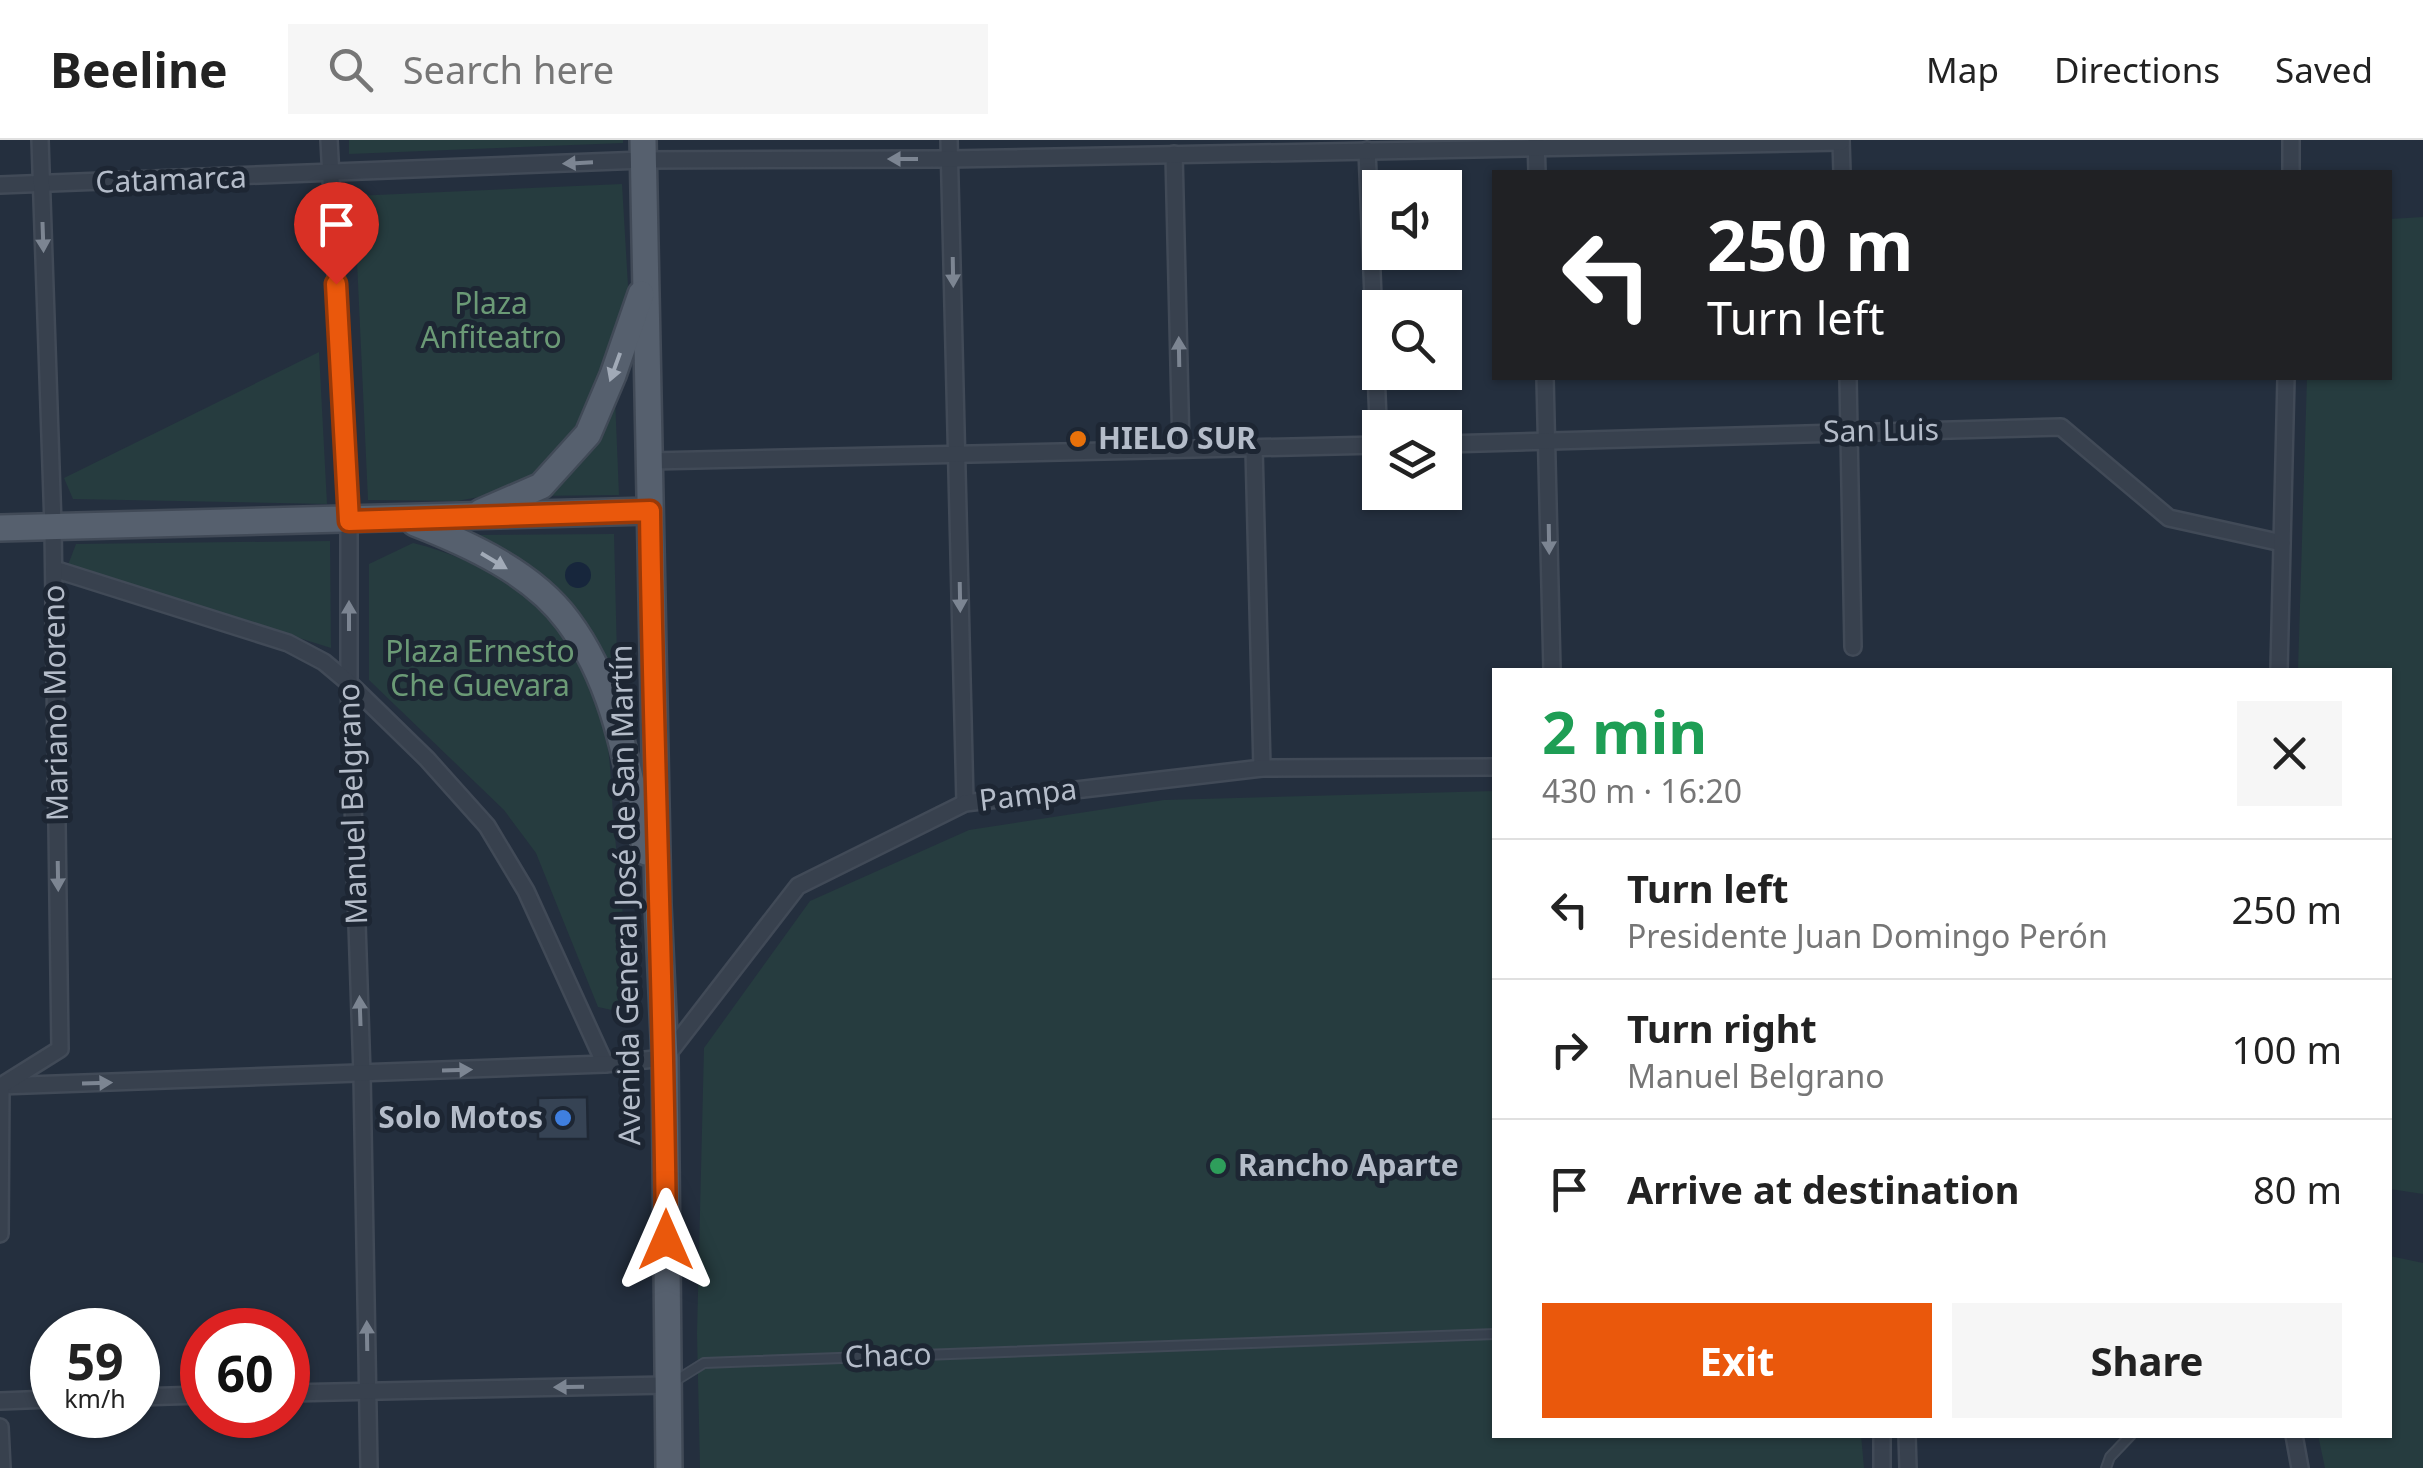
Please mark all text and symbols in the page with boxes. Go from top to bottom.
search box [288,24,988,114]
text: Beeline [50,37,228,102]
icon: search [323,42,378,97]
text: Search here [403,43,614,95]
text: Map [1926,46,1999,93]
text: Directions [2054,46,2220,93]
text: Saved [2275,46,2373,93]
one-way arrow [887,151,919,167]
street label: Catamarca [95,155,247,202]
one-way arrow [562,155,594,171]
map controls [1362,170,1462,510]
button: sound [1362,170,1462,270]
pin [294,182,379,285]
text: 250 m [1707,196,1914,292]
icon: arrive [309,197,364,252]
icon: left [1542,210,1672,340]
one-way arrow [35,222,51,254]
one-way arrow [945,257,961,289]
park label: Plaza Anfiteatro [420,282,562,357]
text: Turn left [1707,287,1884,348]
button: search [1362,290,1462,390]
one-way arrow [1170,335,1186,367]
one-way arrow [607,352,622,382]
street label: San Luis [1823,408,1939,451]
button: layers [1362,410,1462,510]
place label: HIELO SUR [1098,417,1256,458]
marker: HIELO SUR [1067,428,1089,450]
one-way arrow [1542,523,1558,555]
one-way arrow [480,552,508,569]
one-way arrow [953,582,969,614]
street label: Mariano Moreno [32,585,77,821]
one-way arrow [341,599,357,631]
park label: Plaza Ernesto Che Guevara [385,630,575,705]
street label: Avenida General José de San Martín [600,644,649,1146]
street label: Manuel Belgrano [327,683,376,925]
text: 2 min [1542,690,1707,772]
button: close [2237,701,2342,806]
street label: Pampa [977,767,1079,820]
text: 430 m · 16:20 [1542,769,1742,812]
one-way arrow [50,861,66,893]
text: Turn left [1627,862,1789,914]
icon: left [1542,882,1597,937]
text: 250 m [2231,883,2342,935]
text: Presidente Juan Domingo Perón [1627,914,2108,957]
one-way arrow [352,994,368,1026]
text: Turn right [1627,1002,1817,1054]
icon: right [1542,1022,1597,1077]
text: 100 m [2231,1023,2342,1075]
text: Manuel Belgrano [1627,1054,1885,1097]
one-way arrow [442,1062,474,1078]
one-way arrow [82,1075,114,1091]
place label: Solo Motos [378,1096,543,1137]
marker: Solo Motos [552,1107,574,1129]
place label: Rancho Aparte [1238,1144,1459,1185]
marker: Rancho Aparte [1207,1155,1229,1177]
icon: arrive [1542,1162,1597,1217]
text: Arrive at destination [1627,1163,2019,1215]
text: 80 m [2253,1163,2342,1215]
position arrow [614,1188,718,1292]
button: Exit [1542,1303,1932,1418]
button: Share [1952,1303,2342,1418]
speed limit sign: 60 [180,1308,310,1438]
one-way arrow [359,1319,375,1351]
text: 59 [66,1327,124,1395]
street label: Chaco [844,1332,932,1377]
one-way arrow [553,1379,585,1395]
text: km/h [64,1381,126,1415]

